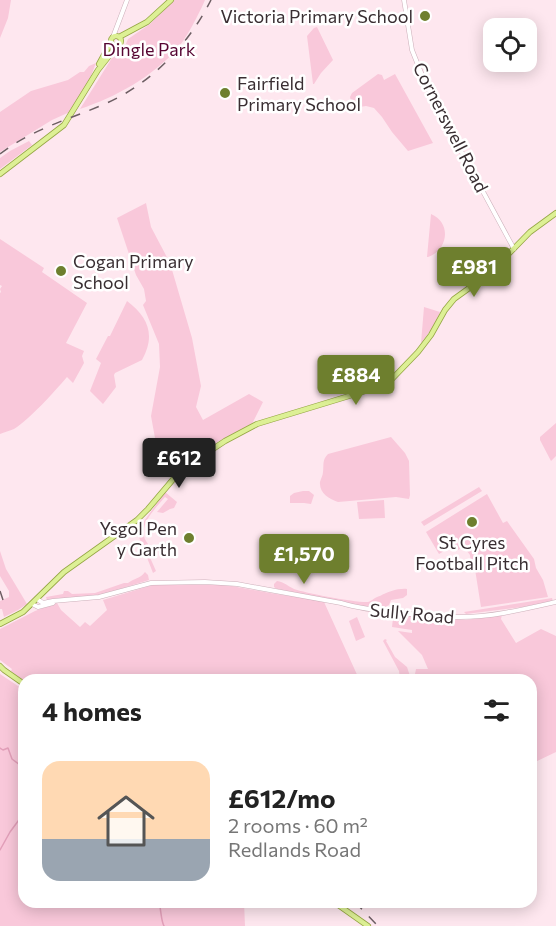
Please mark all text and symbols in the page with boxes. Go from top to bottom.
place label: Victoria Primary School [220,5,413,27]
marker: Victoria Primary School [418,9,432,23]
map controls [483,18,537,72]
button: locate [483,18,537,72]
park label: Dingle Park [102,38,196,60]
street label: Cornerswell Road [409,58,493,196]
place label: Fairfield Primary School [237,72,361,115]
marker: Fairfield Primary School [218,86,232,100]
pin: £981 [438,247,510,298]
place label: Cogan Primary School [73,250,194,293]
text: £981 [451,254,497,278]
marker: Cogan Primary School [54,264,68,278]
pin: £884 [320,355,392,406]
text: £884 [331,362,381,386]
pin: £612 [143,438,215,489]
text: £612 [157,445,201,469]
marker: St Cyres Football Pitch [465,515,479,529]
place label: Ysgol Pen y Garth [100,517,177,560]
marker: Ysgol Pen y Garth [182,531,196,545]
place label: St Cyres Football Pitch [415,531,529,574]
pin: £1,570 [255,534,353,585]
text: £1,570 [273,541,335,565]
street label: Sully Road [369,598,455,628]
icon: filters [480,694,513,727]
text: 4 homes [42,695,142,726]
text: £612/mo [228,782,336,813]
icon: home [90,785,162,857]
text: 2 rooms · 60 m² [228,813,368,837]
text: Redlands Road [228,837,361,861]

